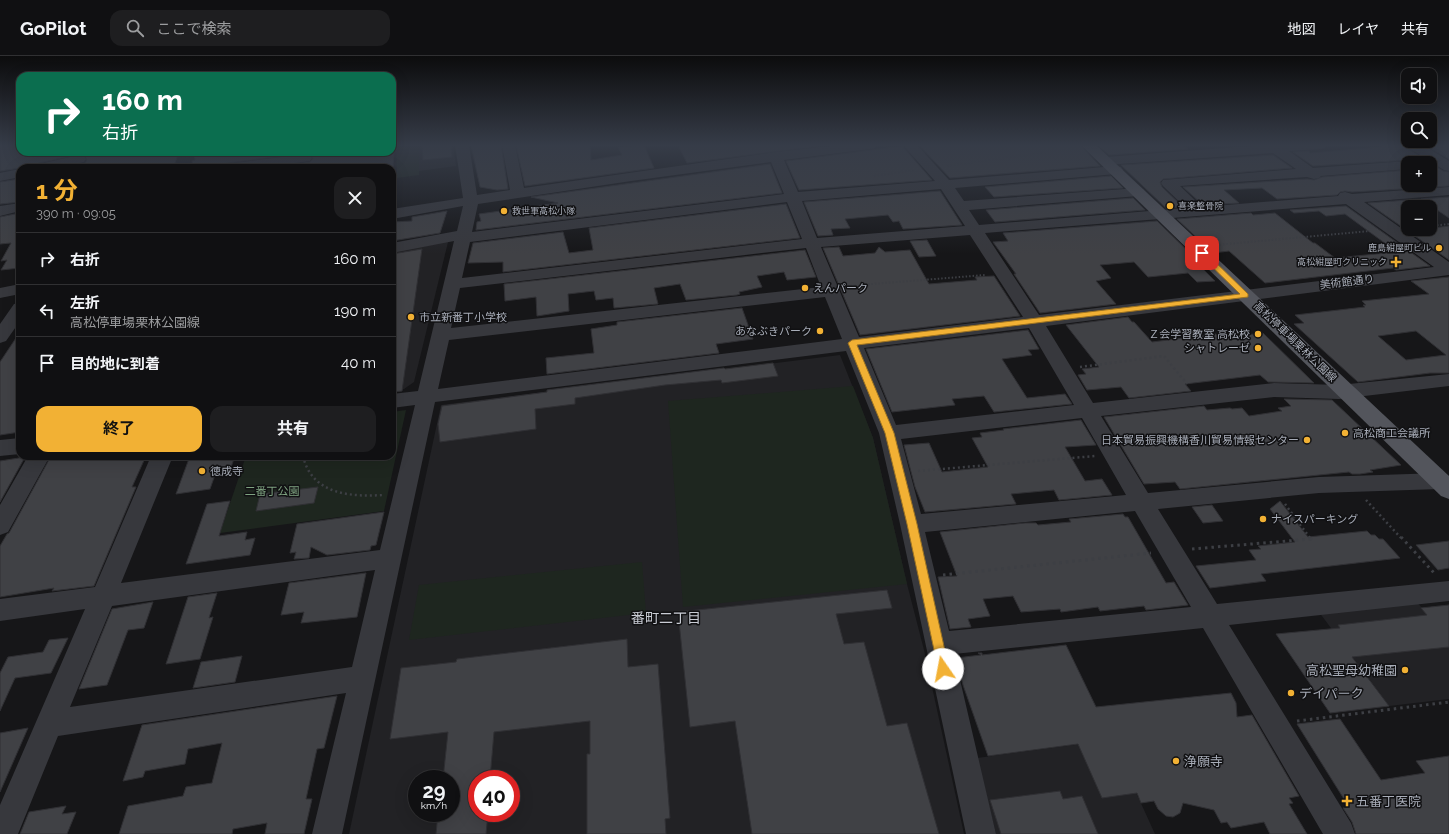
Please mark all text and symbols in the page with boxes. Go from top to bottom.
search box [110,10,390,46]
text: GoPilot [20,17,86,39]
icon: search [124,17,146,39]
text: ここで検索 [156,20,232,38]
text: 地図 [1287,21,1315,37]
text: レイヤ [1337,21,1379,37]
text: 共有 [1401,21,1429,37]
map controls [1401,68,1437,236]
button: sound [1401,68,1437,104]
text: 160 m [102,84,183,117]
icon: right [36,88,88,140]
button: search [1401,112,1437,148]
text: 右折 [102,122,138,143]
button: + [1401,156,1437,192]
text: 1 分 [36,176,78,205]
button: close [334,177,376,219]
button: − [1401,200,1437,236]
marker: 喜楽整骨院 [1165,201,1175,211]
place label: 喜楽整骨院 [1178,201,1223,211]
text: 390 m · 09:05 [36,206,116,221]
marker: 救世軍高松小隊 [499,206,509,216]
place label: 救世軍高松小隊 [512,206,575,216]
pin [1185,236,1219,270]
icon: arrive [1191,242,1213,264]
place label: 鹿島紺屋町ビル [1368,243,1431,253]
marker: 鹿島紺屋町ビル [1434,243,1444,253]
icon: right [36,248,58,270]
text: 160 m [334,250,376,268]
text: 右折 [70,251,100,269]
marker: 高松紺屋町クリニック [1390,256,1402,268]
place label: 高松紺屋町クリニック [1297,257,1387,267]
street label: 美術館通り [1319,272,1375,292]
place label: えんパーク [813,282,868,295]
marker: えんパーク [800,283,810,293]
text: 左折 [70,294,100,312]
street label: 高松停車場栗林公園線 [1251,299,1339,385]
icon: left [36,300,58,322]
text: 190 m [334,302,376,320]
place label: 市立新番丁小学校 [419,311,507,324]
marker: 市立新番丁小学校 [406,312,416,322]
text: 高松停車場栗林公園線 [70,315,200,330]
place label: あなぶきパーク [735,325,812,338]
marker: あなぶきパーク [815,326,825,336]
place label: Ｚ会学習教室 高松校 [1148,328,1250,341]
marker: Ｚ会学習教室 高松校 [1253,329,1263,339]
place label: シャトレーゼ [1184,342,1250,355]
marker: シャトレーゼ [1253,343,1263,353]
icon: arrive [36,352,58,374]
text: 40 m [341,354,376,372]
text: 目的地に到着 [70,355,160,373]
button: 終了 [36,406,202,452]
button: 共有 [210,406,376,452]
place label: 高松商工会議所 [1353,427,1431,440]
marker: 高松商工会議所 [1340,428,1350,438]
place label: 日本貿易振興機構香川貿易情報センター [1101,434,1299,447]
marker: 日本貿易振興機構香川貿易情報センター [1302,435,1312,445]
place label: 徳成寺 [210,465,243,478]
marker: 徳成寺 [197,466,207,476]
park label: 二番丁公園 [245,485,300,498]
place label: ナイスパーキング [1271,513,1358,526]
marker: ナイスパーキング [1258,514,1268,524]
district label: 番町二丁目 [631,610,701,626]
position arrow [922,648,964,690]
place label: 高松聖母幼稚園 [1306,663,1397,678]
marker: 高松聖母幼稚園 [1400,665,1410,675]
place label: デイパーク [1299,686,1364,701]
marker: デイパーク [1286,688,1296,698]
place label: 浄願寺 [1184,754,1223,769]
marker: 浄願寺 [1171,756,1181,766]
speed limit sign: 40 [468,770,520,822]
text: 29 [422,779,446,803]
place label: 五番丁医院 [1356,794,1421,809]
marker: 五番丁医院 [1341,795,1353,807]
text: km/h [421,800,447,811]

